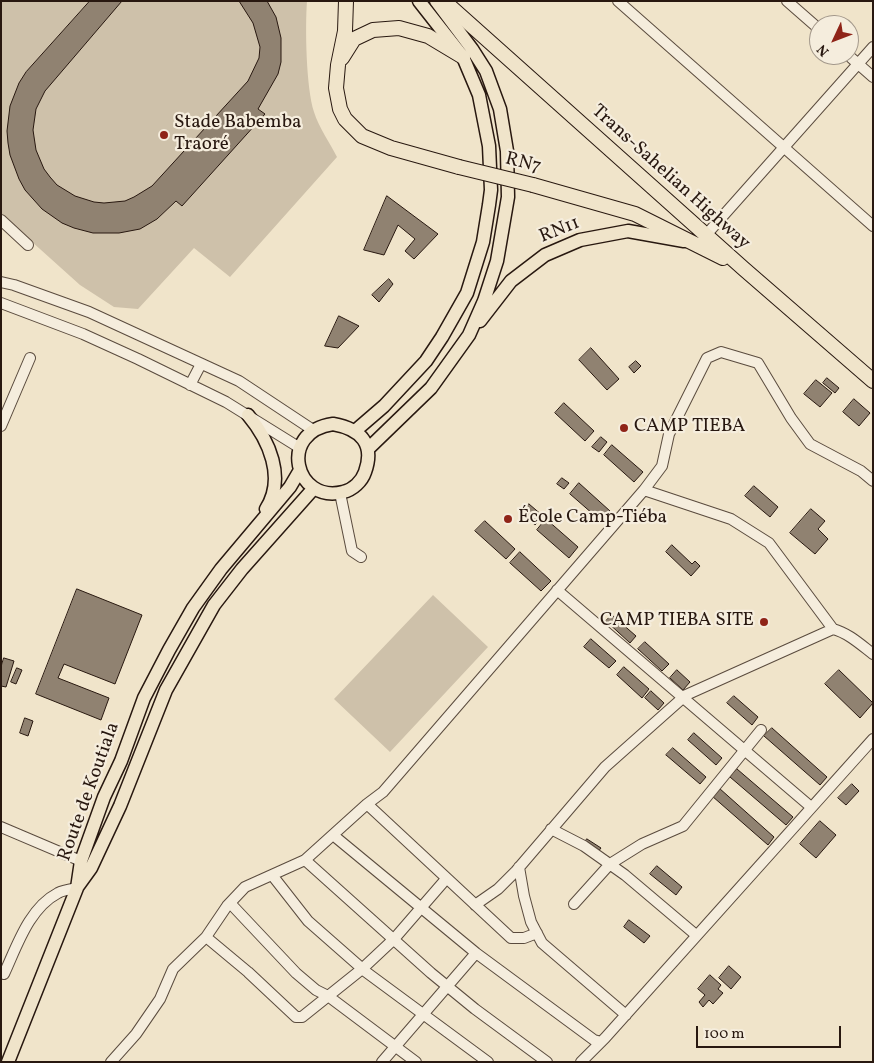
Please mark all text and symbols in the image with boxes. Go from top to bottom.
north arrow [809,15,859,65]
text: N [813,40,834,60]
street label: Trans-Sahelian Highway [586,101,754,255]
place label: Stade Babemba Traoré [174,113,302,157]
marker: Stade Babemba Traoré [158,129,170,141]
street label: RN7 [503,149,543,179]
street label: RN11 [536,213,584,249]
place label: CAMP TIEBA [634,417,745,439]
marker: CAMP TIEBA [618,422,630,434]
place label: École Camp-Tiéba [518,508,667,530]
marker: École Camp-Tiéba [502,513,514,525]
place label: CAMP TIEBA SITE [600,611,754,633]
marker: CAMP TIEBA SITE [758,616,770,628]
street label: Route de Koutiala [54,719,126,865]
scale bar [699,1016,844,1048]
text: 100 m [704,1024,744,1045]

